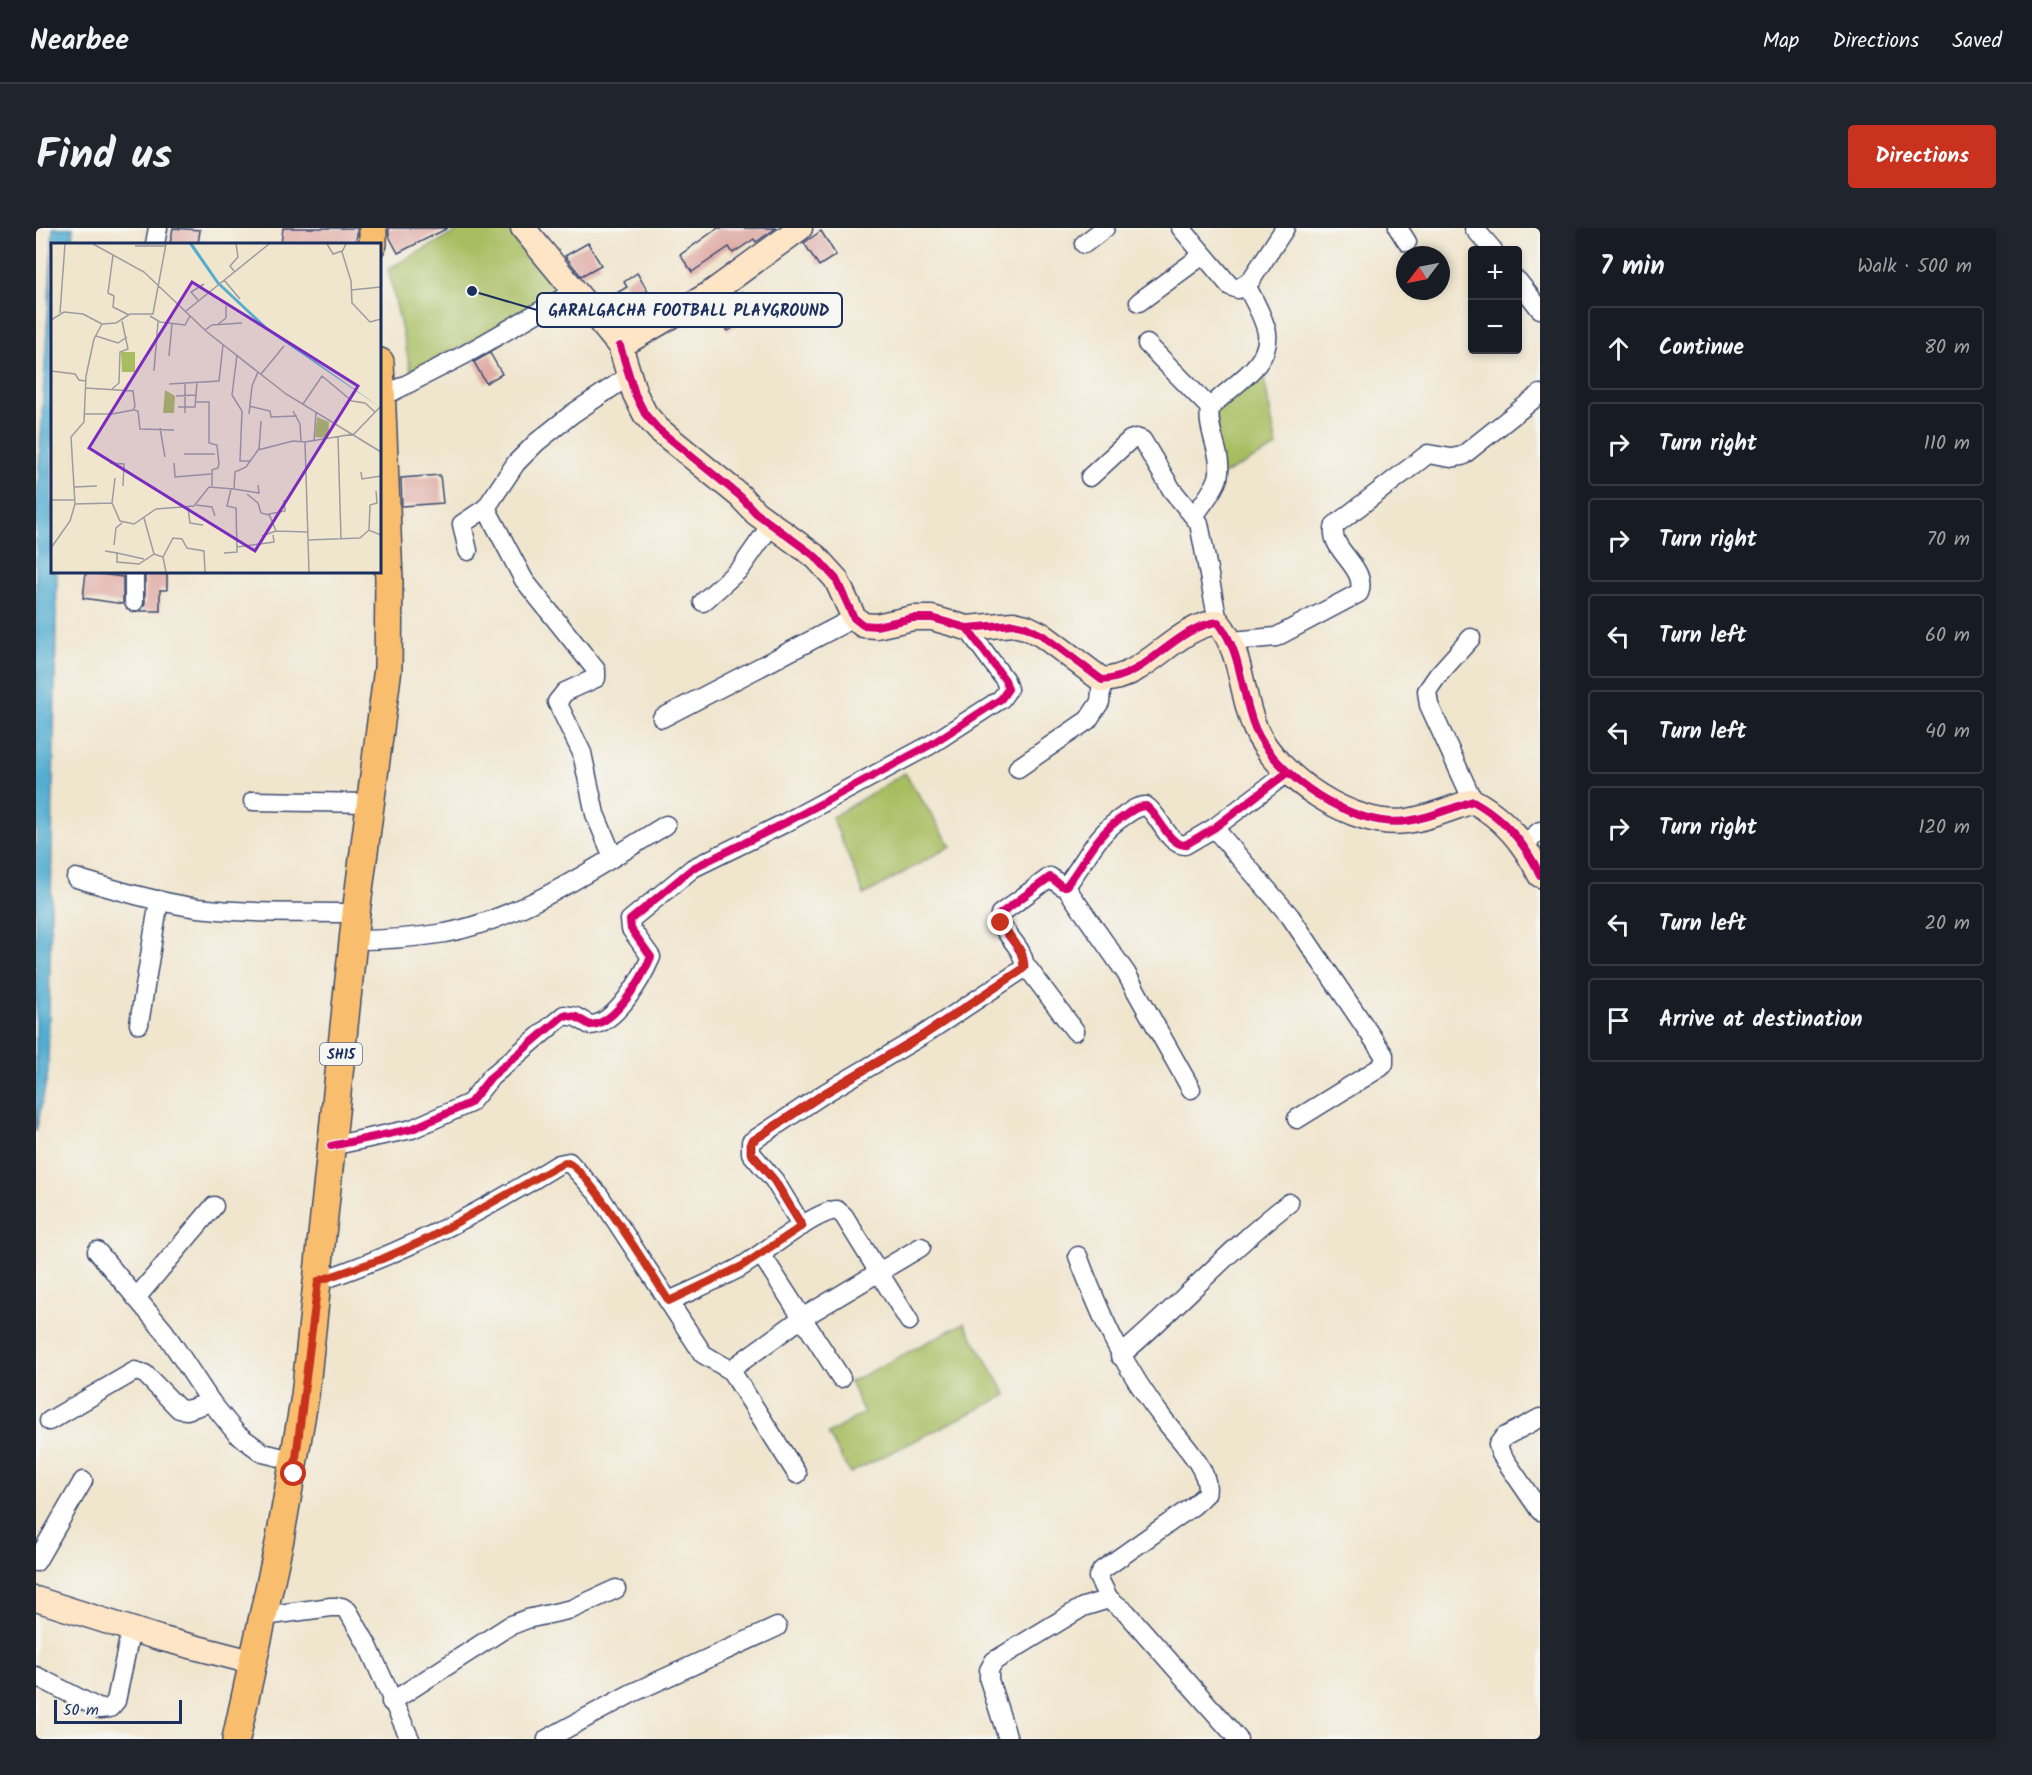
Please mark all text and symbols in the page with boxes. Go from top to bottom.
text: Nearbee [30,19,129,64]
text: Map [1763,25,1799,58]
text: Directions [1832,25,1919,58]
text: Saved [1952,25,2002,58]
text: Find us [36,123,172,190]
button: Directions [1848,125,1996,188]
inset map [51,243,381,573]
north arrow [1396,246,1450,300]
map controls [1468,246,1522,354]
button: + [1468,246,1522,300]
text: 7 min [1600,246,1665,288]
text: Walk · 500 m [1857,251,1972,283]
callout: GARALGACHA FOOTBALL PLAYGROUND [537,293,842,327]
text: GARALGACHA FOOTBALL PLAYGROUND [548,299,830,324]
button: − [1468,300,1522,354]
text: Continue [1659,331,1744,366]
icon: ahead [1602,332,1635,365]
text: 80 m [1924,332,1970,364]
text: Turn right [1659,427,1757,462]
icon: right [1602,428,1635,461]
text: 110 m [1924,428,1970,460]
text: Turn right [1659,523,1757,558]
icon: right [1602,524,1635,557]
text: 70 m [1927,524,1970,556]
text: Turn left [1659,619,1746,654]
icon: left [1602,620,1635,653]
text: 60 m [1925,620,1970,652]
text: Turn left [1659,715,1746,750]
icon: left [1602,716,1635,749]
text: 40 m [1925,716,1970,748]
text: Turn right [1659,811,1757,846]
icon: right [1602,812,1635,845]
text: 120 m [1918,812,1970,844]
text: Turn left [1659,907,1746,942]
icon: left [1602,908,1635,941]
text: 20 m [1924,908,1970,940]
route end [987,909,1013,935]
text: Arrive at destination [1659,1003,1862,1038]
icon: arrive [1602,1004,1635,1037]
road number: SH15 [320,1043,362,1065]
route start [280,1460,306,1486]
scale bar [54,1697,182,1724]
text: 50 m [63,1698,99,1723]

